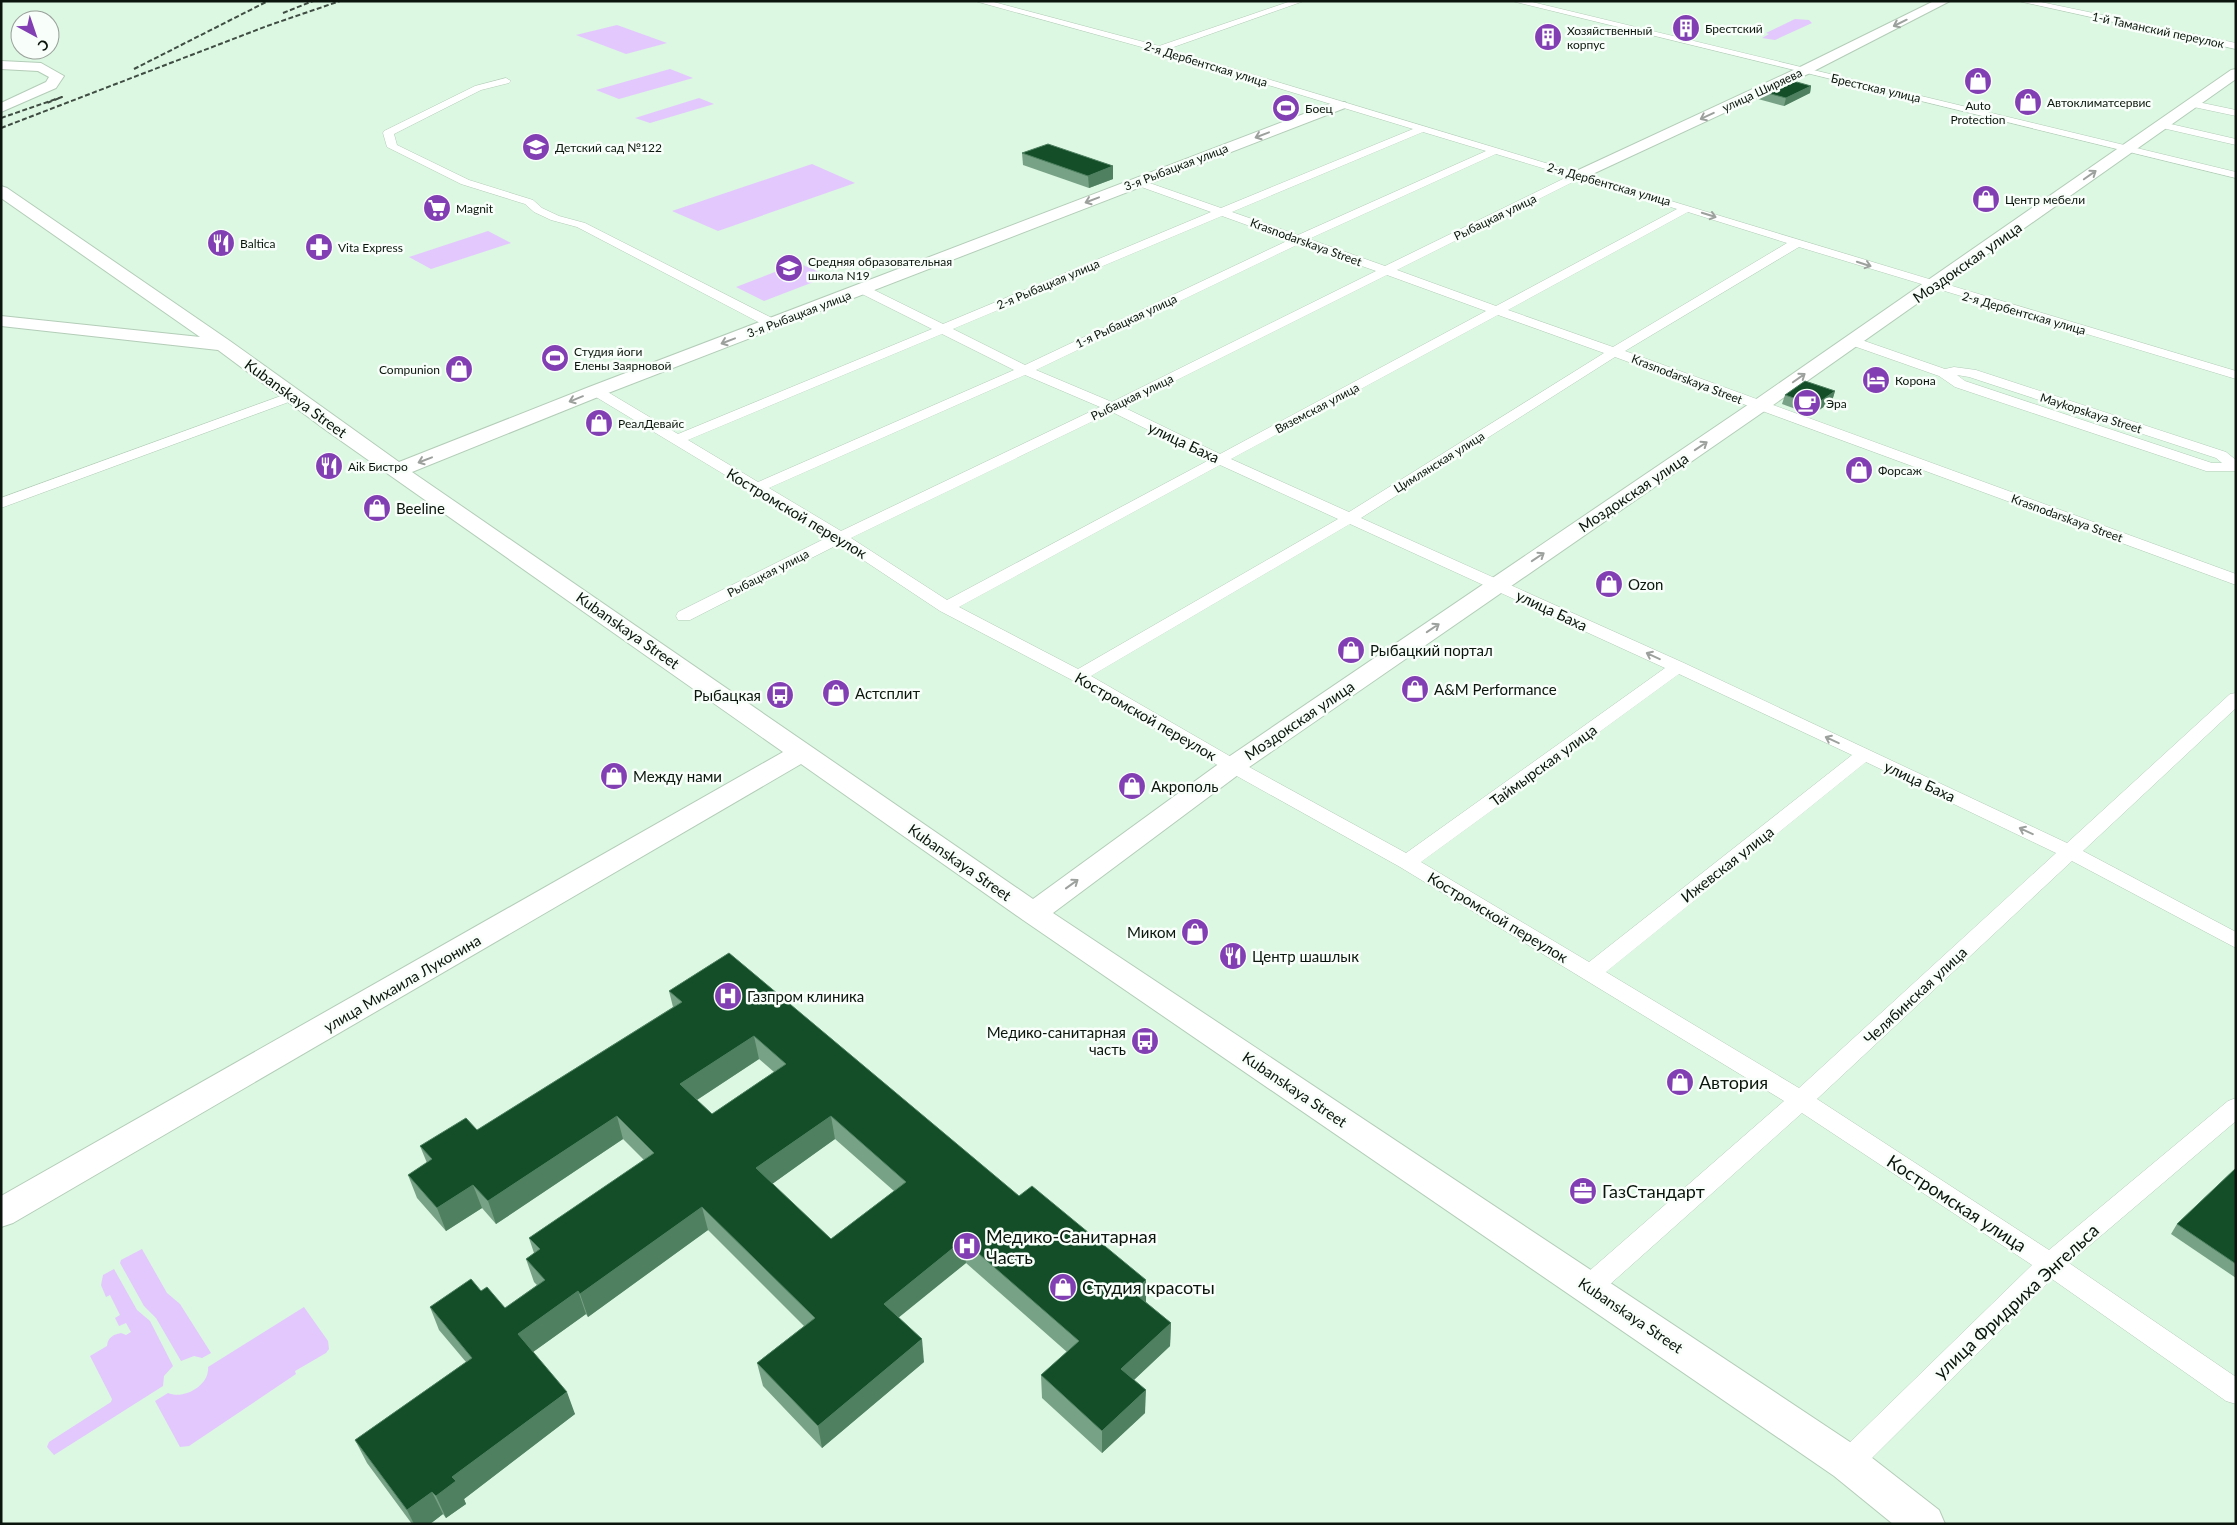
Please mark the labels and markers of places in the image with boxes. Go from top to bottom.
building icon: Брестский [1671,13,1701,43]
place label: Брестский [1705,21,1763,36]
building icon: Хозяйственный корпус [1533,22,1563,52]
place label: Хозяйственный корпус [1567,23,1652,52]
shop icon: Auto Protection [1963,66,1993,96]
shop icon: Автоклиматсервис [2013,87,2043,117]
sports icon: Боец [1271,93,1301,123]
place label: Автоклиматсервис [2047,95,2151,110]
place label: Auto Protection [1950,98,2006,127]
place label: Боец [1305,101,1334,116]
school or university icon: Детский сад №122 [521,132,551,162]
place label: Детский сад №122 [555,140,662,155]
shop icon: Центр мебели [1971,184,2001,214]
place label: Центр мебели [2005,192,2085,207]
supermarket icon: Magnit [422,193,452,223]
place label: Magnit [456,201,494,216]
restaurant icon: Baltica [206,228,236,258]
pharmacy icon: Vita Express [304,232,334,262]
place label: Baltica [240,236,276,251]
place label: Vita Express [338,240,403,255]
school or university icon: Средняя образовательная школа N19 [774,253,804,283]
place label: Средняя образовательная школа N19 [808,254,952,283]
sports icon: Студия йоги Елены Заярновой [540,343,570,373]
place label: Студия йоги Елены Заярновой [574,344,672,373]
shop icon: Compunion [444,354,474,384]
place label: Compunion [379,362,440,377]
hotel icon: Корона [1861,365,1891,395]
place label: Корона [1895,373,1936,388]
cafe icon: Эра [1792,388,1822,418]
place label: Эра [1826,396,1847,411]
shop icon: РеалДевайс [584,408,614,438]
place label: РеалДевайс [618,416,684,431]
restaurant icon: Aik Бистро [314,451,344,481]
shop icon: Форсаж [1844,455,1874,485]
place label: Aik Бистро [348,459,408,474]
place label: Форсаж [1878,463,1923,478]
shop icon: Beeline [362,493,392,523]
place label: Beeline [396,499,445,517]
shop icon: Ozon [1594,569,1624,599]
place label: Ozon [1628,575,1663,593]
shop icon: Рыбацкий портал [1336,635,1366,665]
place label: Рыбацкий портал [1370,641,1493,659]
shop icon: A&M Performance [1400,674,1430,704]
shop icon: Астсплит [821,678,851,708]
bus stop icon: Рыбацкая [765,680,795,710]
place label: A&M Performance [1434,680,1557,698]
place label: Астсплит [855,684,920,702]
place label: Рыбацкая [693,686,761,704]
shop icon: Между нами [599,761,629,791]
place label: Между нами [633,767,722,785]
shop icon: Акрополь [1117,771,1147,801]
place label: Акрополь [1151,777,1218,795]
shop icon: Миком [1180,917,1210,947]
place label: Миком [1127,923,1176,941]
restaurant icon: Центр шашлык [1218,941,1248,971]
place label: Центр шашлык [1252,947,1359,965]
hospital icon: Газпром клиника [713,981,743,1011]
place label: Газпром клиника [747,987,864,1005]
place label: Медико-санитарная часть [987,1023,1126,1058]
bus stop icon: Медико-санитарная часть [1130,1026,1160,1056]
shop icon: Автория [1665,1067,1695,1097]
place label: Автория [1699,1071,1768,1093]
office icon: ГазСтандарт [1568,1176,1598,1206]
place label: ГазСтандарт [1602,1180,1705,1202]
place label: Медико-Санитарная Часть [986,1225,1157,1268]
hospital icon: Медико-Санитарная Часть [952,1231,982,1261]
shop icon: Студия красоты [1048,1272,1078,1302]
place label: Студия красоты [1082,1276,1215,1298]

